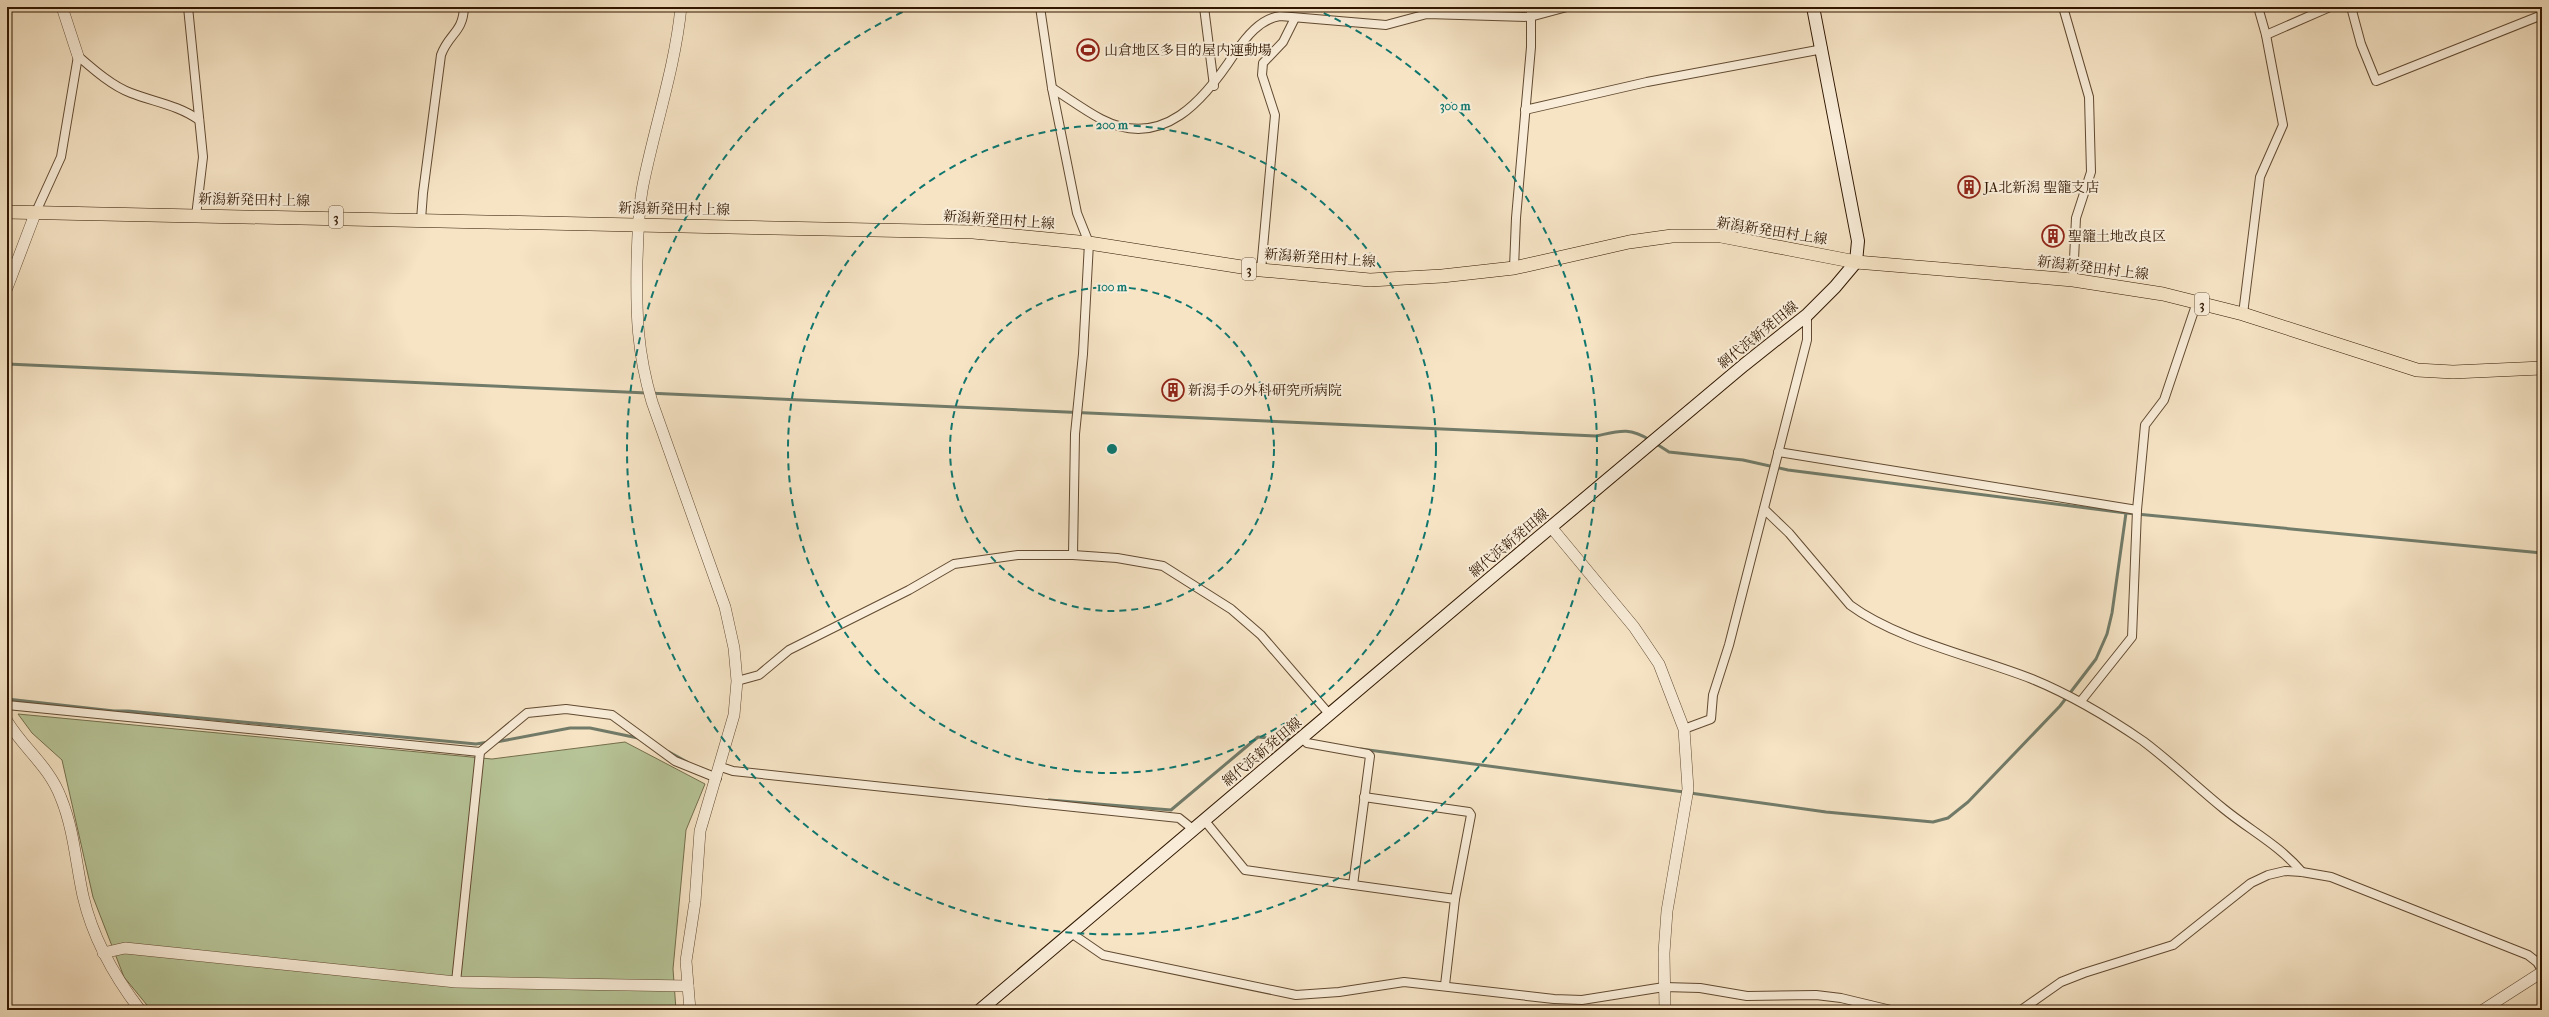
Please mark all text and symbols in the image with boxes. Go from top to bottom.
sports icon: 山倉地区多目的屋内運動場 [1075,37,1101,63]
place label: 山倉地区多目的屋内運動場 [1104,42,1272,59]
text: 300 m [1440,99,1471,114]
text: 200 m [1096,118,1129,132]
building icon: JA北新潟 聖籠支店 [1956,174,1982,200]
place label: JA北新潟 聖籠支店 [1983,179,2099,196]
street label: 新潟新発田村上線 [198,191,310,209]
street label: 新潟新発田村上線 [618,200,730,218]
road number: 3 [329,206,343,228]
street label: 新潟新発田村上線 [943,208,1055,232]
street label: 新潟新発田村上線 [1715,214,1829,248]
building icon: 聖籠土地改良区 [2040,223,2066,249]
place label: 聖籠土地改良区 [2068,228,2166,245]
street label: 新潟新発田村上線 [1264,246,1376,270]
street label: 新潟新発田村上線 [2036,253,2150,283]
road number: 3 [1242,258,1256,280]
text: 100 m [1097,280,1128,294]
road number: 3 [2195,293,2209,315]
street label: 網代浜新発田線 [1715,298,1801,372]
building icon: 新潟手の外科研究所病院 [1160,377,1186,403]
place label: 新潟手の外科研究所病院 [1188,382,1342,399]
centre of rings [1105,442,1119,456]
street label: 網代浜新発田線 [1466,505,1552,581]
street label: 網代浜新発田線 [1219,714,1305,790]

